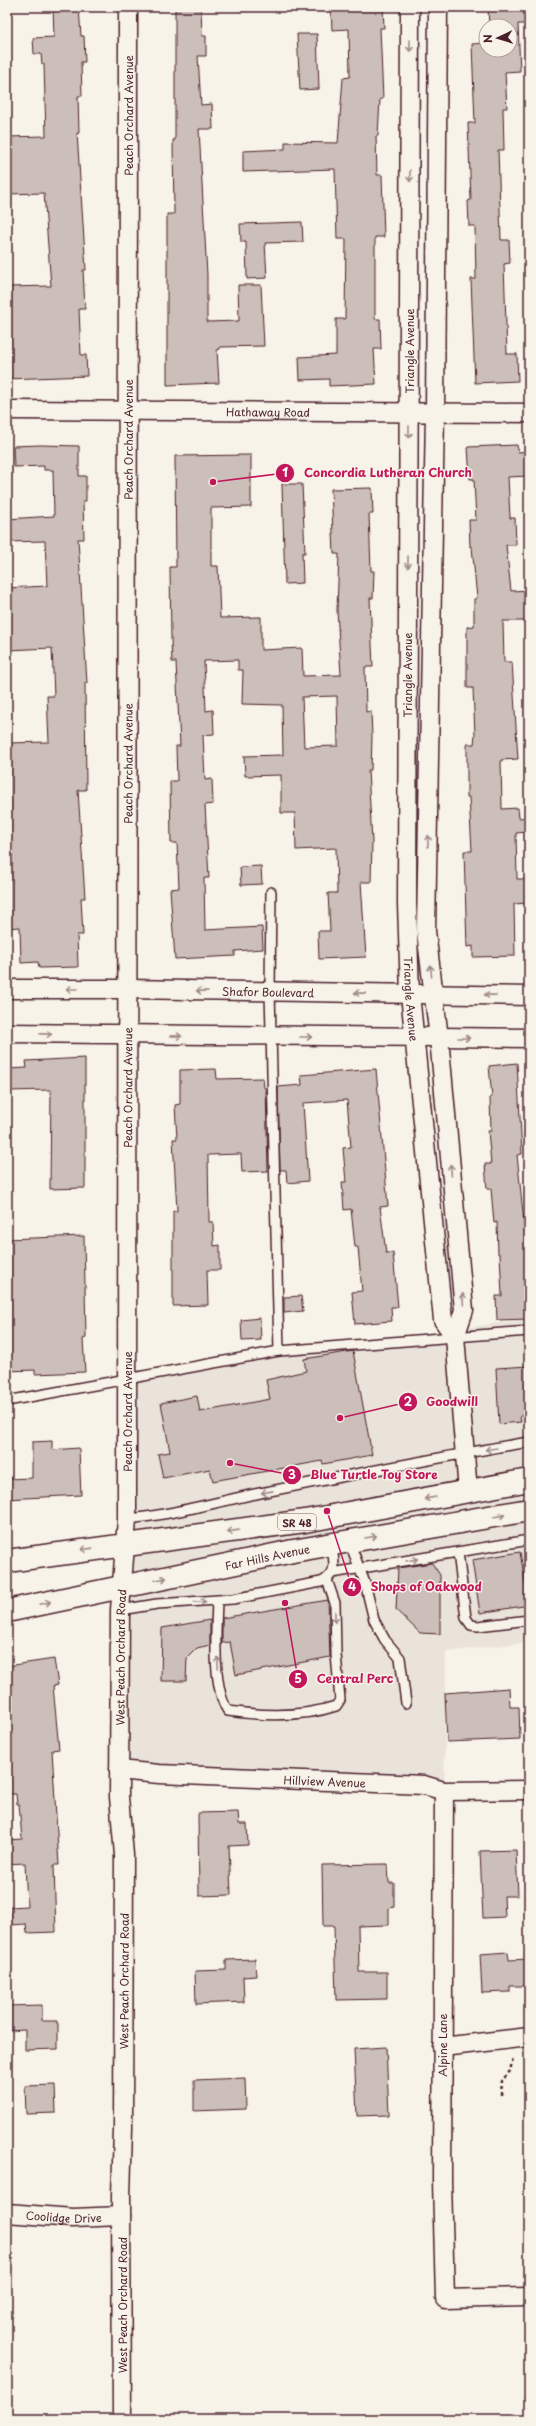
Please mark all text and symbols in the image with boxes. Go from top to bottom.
north arrow [478,18,518,58]
text: N [479,34,496,44]
one-way arrow [406,39,414,52]
street label: Peach Orchard Avenue [119,55,136,176]
one-way arrow [406,169,414,182]
street label: Triangle Avenue [401,309,418,393]
street label: Peach Orchard Avenue [119,379,136,500]
street label: Hathaway Road [226,403,310,420]
one-way arrow [405,425,413,438]
callout: Concordia Lutheran Church [275,461,480,485]
text: 1 [282,463,288,481]
text: Concordia Lutheran Church [304,463,472,481]
one-way arrow [404,555,412,568]
street label: Triangle Avenue [399,633,416,717]
street label: Peach Orchard Avenue [119,703,136,824]
one-way arrow [424,835,432,848]
street label: Triangle Avenue [400,956,423,1042]
one-way arrow [427,965,434,978]
street label: Shafor Boulevard [222,982,314,1001]
one-way arrow [66,985,79,993]
one-way arrow [196,987,209,994]
one-way arrow [354,989,367,997]
one-way arrow [484,992,497,999]
street label: Peach Orchard Avenue [119,1027,136,1148]
one-way arrow [39,1030,52,1038]
one-way arrow [169,1032,182,1039]
one-way arrow [299,1033,312,1041]
one-way arrow [457,1034,470,1042]
one-way arrow [447,1164,455,1177]
one-way arrow [459,1293,466,1306]
street label: Peach Orchard Avenue [119,1351,136,1472]
callout: Goodwill [398,1390,486,1414]
text: 2 [404,1392,413,1410]
text: Goodwill [426,1392,478,1410]
one-way arrow [484,1445,497,1453]
callout: Blue Turtle Toy Store [282,1463,446,1487]
text: 3 [288,1465,296,1483]
text: Blue Turtle Toy Store [310,1465,438,1483]
one-way arrow [261,1489,274,1497]
one-way arrow [424,1494,437,1502]
one-way arrow [492,1511,505,1519]
road number: SR 48 [278,1514,316,1530]
one-way arrow [226,1527,239,1535]
one-way arrow [364,1533,377,1541]
street label: Far Hills Avenue [223,1540,311,1574]
one-way arrow [81,1545,94,1553]
one-way arrow [405,1556,418,1564]
one-way arrow [154,1574,167,1582]
callout: Shops of Oakwood [342,1575,490,1599]
text: 4 [348,1577,356,1595]
text: Shops of Oakwood [370,1577,482,1595]
street label: West Peach Orchard Road [111,1588,130,1726]
one-way arrow [38,1598,51,1606]
one-way arrow [193,1599,206,1606]
one-way arrow [331,1610,339,1623]
one-way arrow [214,1657,222,1670]
callout: Central Perc [288,1667,401,1691]
text: 5 [294,1669,302,1687]
text: Central Perc [317,1669,394,1687]
street label: Hillview Avenue [283,1771,366,1791]
street label: West Peach Orchard Road [115,1913,132,2049]
street label: Alpine Lane [434,2013,451,2077]
street label: Coolidge Drive [25,2206,102,2227]
street label: West Peach Orchard Road [114,2237,131,2373]

